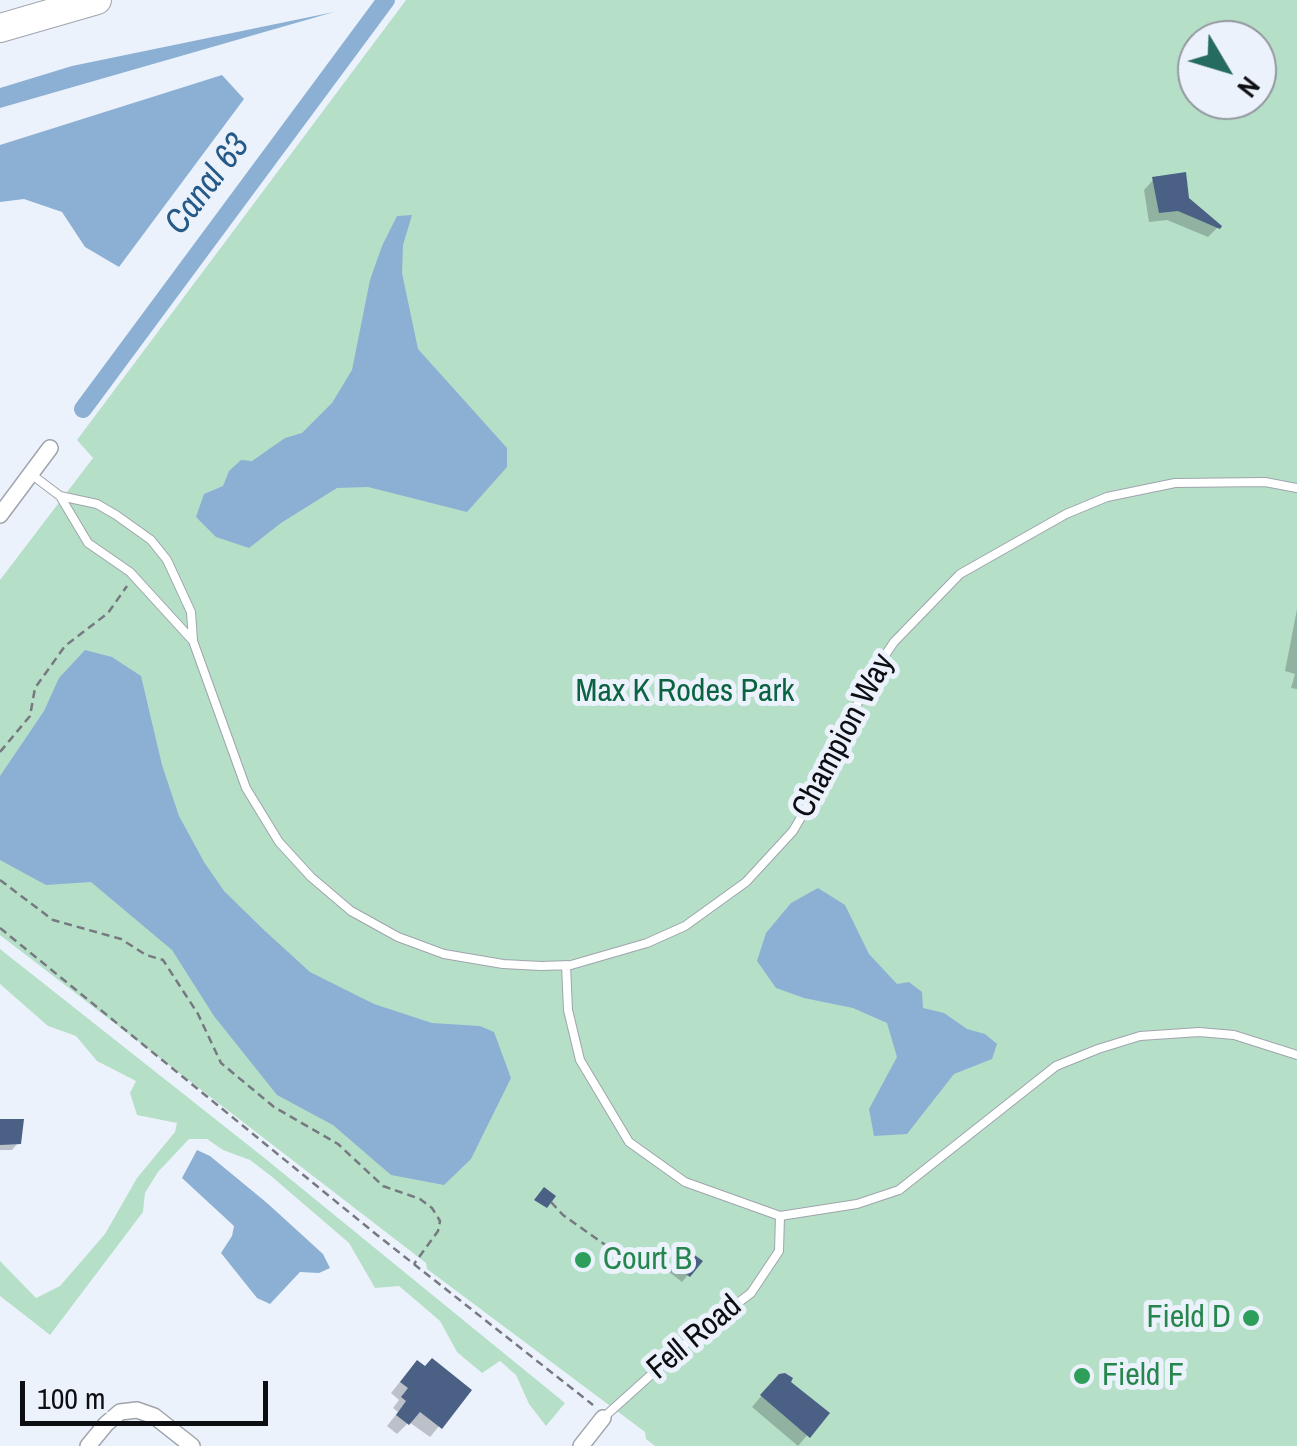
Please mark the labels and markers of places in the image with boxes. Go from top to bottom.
place label: Court B [603,1241,692,1279]
marker: Court B [572,1249,594,1271]
place label: Field D [1146,1299,1231,1337]
marker: Field D [1240,1307,1262,1329]
place label: Field F [1102,1357,1184,1395]
marker: Field F [1071,1365,1093,1387]

